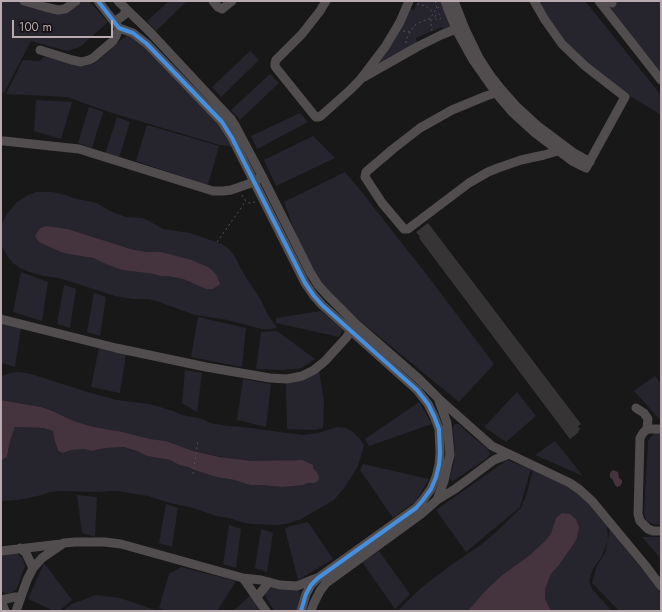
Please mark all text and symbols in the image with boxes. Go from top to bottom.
scale bar [14,12,115,38]
text: 100 m [19,18,52,36]

